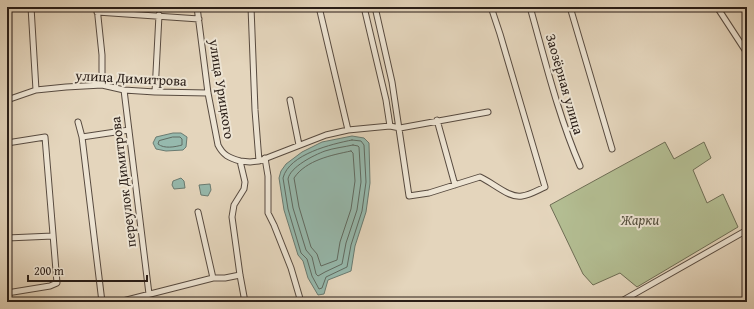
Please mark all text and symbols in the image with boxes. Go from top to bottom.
street label: Заозёрная улица [541,31,589,137]
street label: улица Урицкого [204,37,240,140]
street label: улица Димитрова [74,65,187,91]
street label: переулок Димитрова [105,115,141,248]
park label: Жарки [620,210,659,230]
scale bar [28,257,147,283]
text: 200 m [34,262,64,279]

